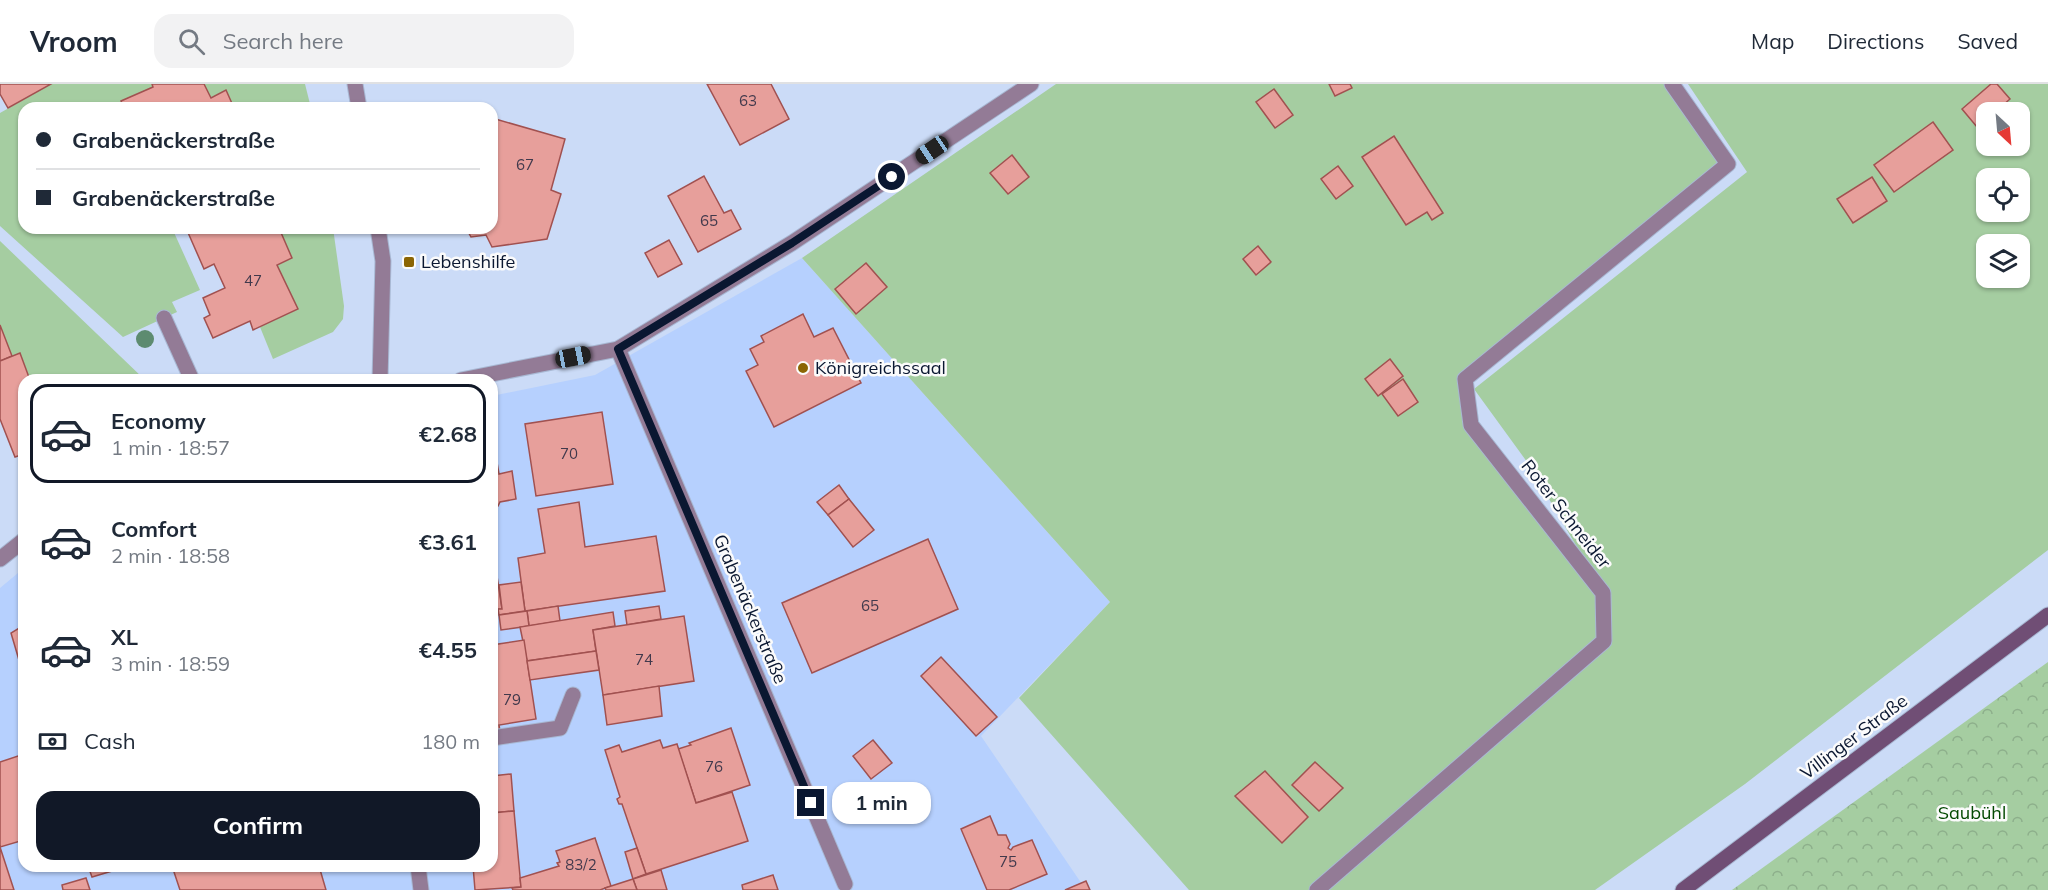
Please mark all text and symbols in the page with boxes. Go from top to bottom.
search box [154,14,574,68]
text: Vroom [30,24,118,59]
icon: search [175,25,208,58]
text: Search here [223,27,344,55]
text: Map [1751,28,1794,54]
text: Directions [1827,28,1924,54]
text: Saved [1957,28,2018,54]
house number: 63 [739,91,757,110]
north arrow [1976,102,2030,156]
map controls [1976,102,2030,288]
text: Grabenäckerstraße [72,126,275,154]
car [912,132,952,168]
house number: 67 [516,155,534,174]
route start [878,163,905,190]
button: locate [1976,168,2030,222]
text: Grabenäckerstraße [72,184,275,212]
house number: 65 [700,211,718,230]
button: layers [1976,234,2030,288]
place label: Lebenshilfe [421,250,515,273]
marker: Lebenshilfe [402,255,416,269]
house number: 47 [244,271,262,290]
car [554,345,592,369]
place label: Königreichssaal [815,356,946,379]
marker: Königreichssaal [796,361,810,375]
icon: car [39,407,93,461]
text: Economy [111,407,206,435]
text: €2.68 [419,420,477,448]
text: 1 min · 18:57 [111,435,230,460]
house number: 70 [560,444,578,463]
street label: Roter Schneider [1517,455,1616,573]
icon: car [39,515,93,569]
text: Comfort [111,515,197,543]
text: €3.61 [419,528,477,556]
street label: Grabenäckerstraße [709,531,792,687]
text: 2 min · 18:58 [111,543,230,568]
house number: 65 [861,596,879,615]
icon: car [39,623,93,677]
text: XL [111,623,138,651]
text: €4.55 [419,636,477,664]
house number: 74 [635,650,653,669]
text: 3 min · 18:59 [111,651,230,676]
street label: Villinger Straße [1796,689,1912,784]
house number: 79 [503,690,521,709]
icon: cash [36,725,69,758]
text: Cash [84,727,136,755]
text: 180 m [421,729,480,754]
house number: 76 [705,757,723,776]
callout: 1 min [832,782,931,824]
route end [797,789,824,816]
text: 1 min [855,790,908,815]
button: Confirm [36,791,480,860]
park label: Saubühl [1938,801,2006,824]
house number: 75 [999,852,1017,871]
house number: 83/2 [565,855,597,874]

